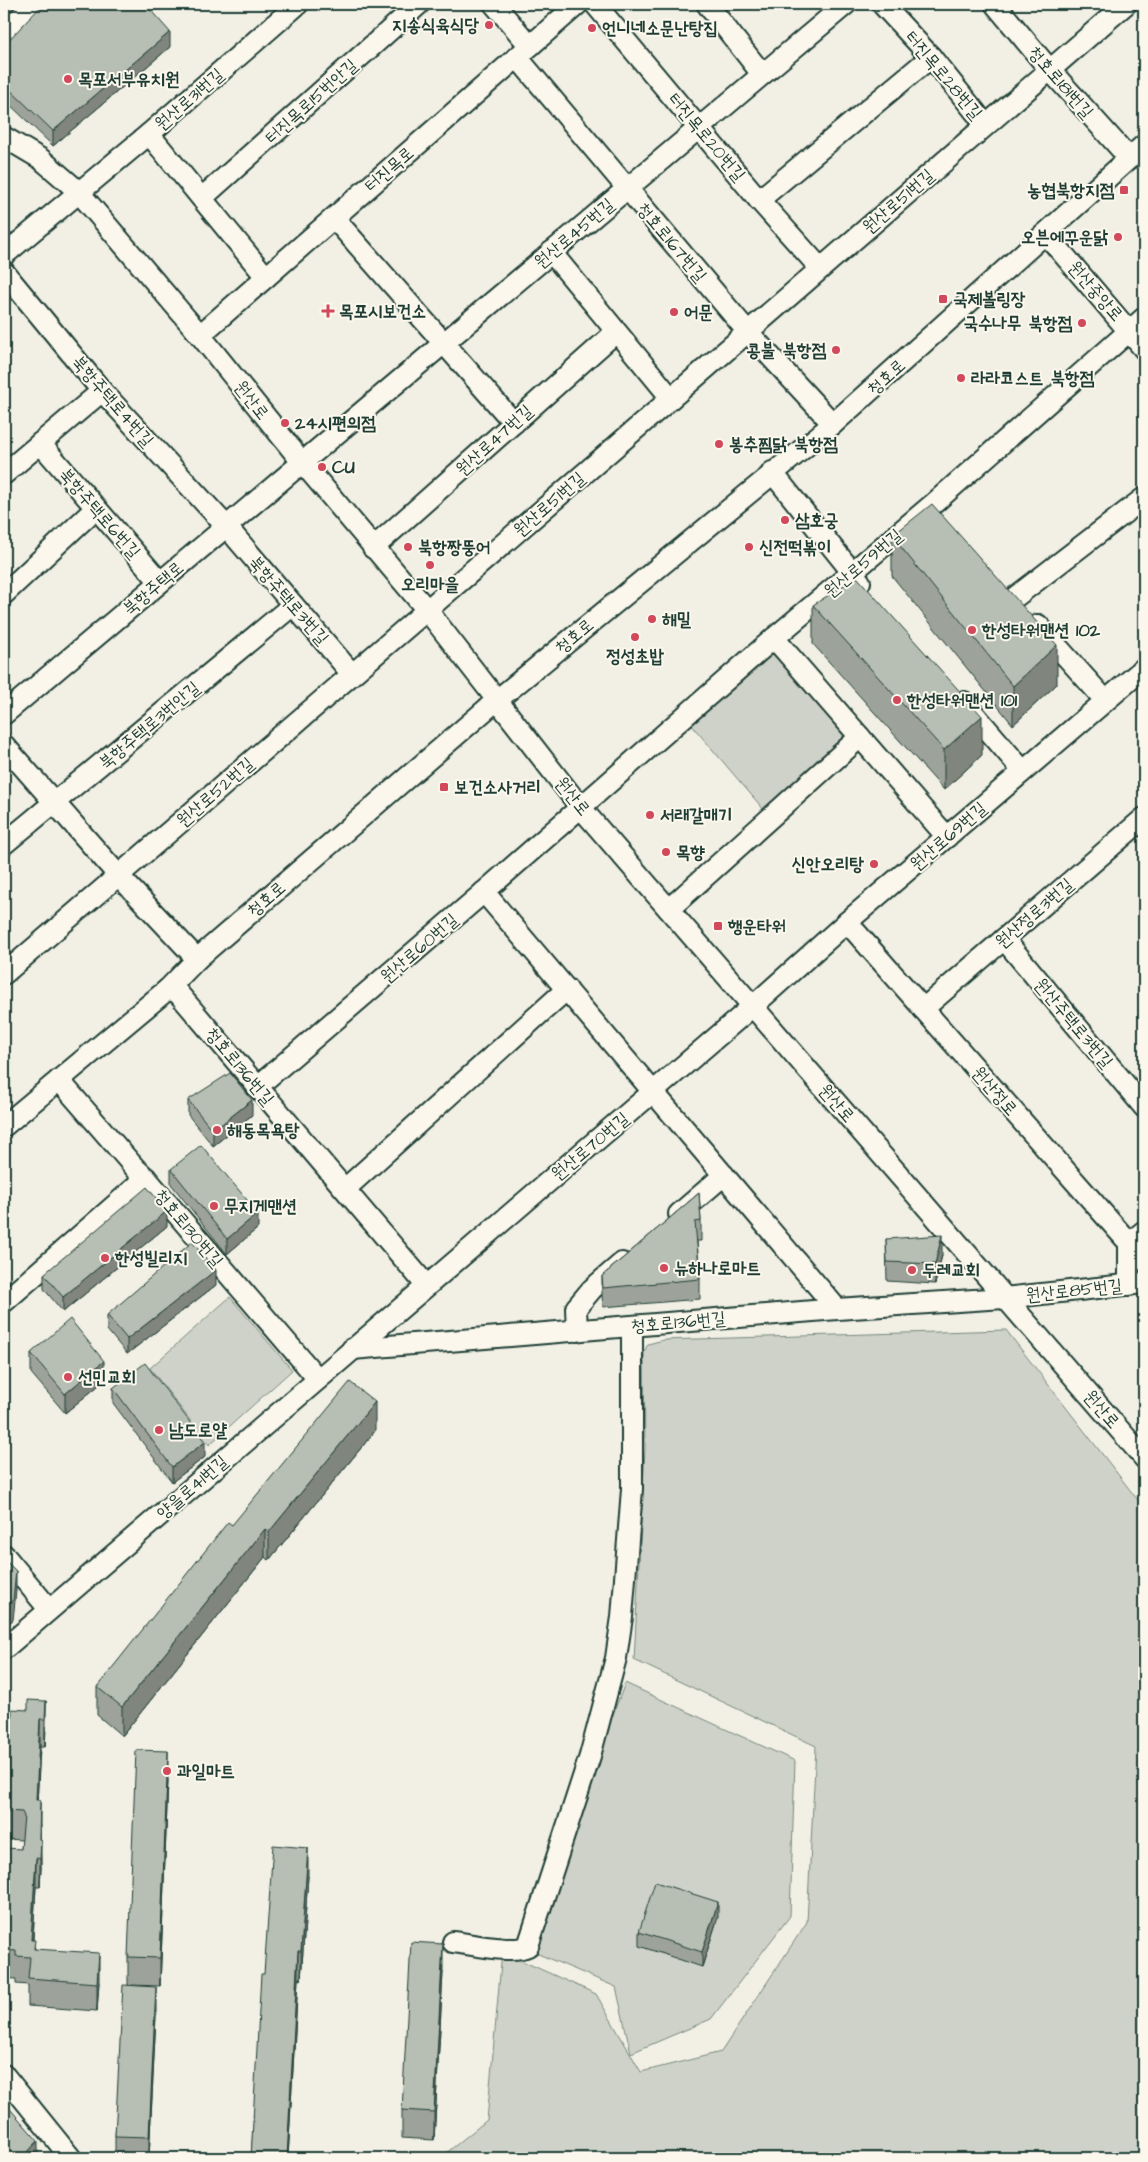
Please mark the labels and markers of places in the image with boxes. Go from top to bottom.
place label: 지송식육식당 [392,13,480,38]
place label: 언니네소문난탕집 [602,16,718,41]
marker: 지송식육식당 [483,19,495,31]
marker: 언니네소문난탕집 [586,22,598,34]
place label: 목포서부유치원 [78,67,179,92]
marker: 목포서부유치원 [62,73,74,85]
place label: 농협북항지점 [1027,178,1115,203]
marker: 농협북항지점 [1118,184,1130,196]
place label: 오븐에꾸운닭 [1021,225,1109,250]
marker: 오븐에꾸운닭 [1112,231,1124,243]
place label: 국제볼링장 [953,287,1026,312]
marker: 국제볼링장 [937,293,949,305]
place label: 목포시보건소 [339,299,426,324]
place label: 어문 [684,300,713,325]
marker: 목포시보건소 [321,304,335,318]
marker: 어문 [668,306,680,318]
place label: 국수나무 북항점 [963,311,1073,336]
marker: 국수나무 북항점 [1076,317,1088,329]
place label: 콩불 북항점 [746,338,827,363]
marker: 콩불 북항점 [830,344,842,356]
place label: 라라코스트 북항점 [971,366,1095,391]
marker: 라라코스트 북항점 [955,372,967,384]
place label: 24시편의점 [294,411,376,436]
marker: 24시편의점 [279,417,291,429]
place label: 봉추찜닭 북항점 [729,432,838,457]
marker: 봉추찜닭 북항점 [713,438,725,450]
place label: CU [332,455,355,480]
marker: CU [316,461,328,473]
place label: 삼호궁 [795,508,838,533]
marker: 삼호궁 [779,514,791,526]
place label: 북항짱뚱어 [418,535,490,560]
place label: 신전떡볶이 [759,535,831,560]
marker: 북항짱뚱어 [402,541,414,553]
marker: 신전떡볶이 [743,541,755,553]
marker: 오리마을 [424,559,436,571]
place label: 오리마을 [401,572,459,597]
place label: 해밀 [662,607,691,632]
marker: 해밀 [646,613,658,625]
place label: 한성타워맨션 102 [981,618,1101,643]
marker: 한성타워맨션 102 [966,624,978,636]
marker: 정성초밥 [629,631,641,643]
place label: 정성초밥 [606,644,664,669]
place label: 한성타워맨션 101 [906,688,1018,713]
marker: 한성타워맨션 101 [891,694,903,706]
place label: 보건소사거리 [454,775,541,800]
marker: 보건소사거리 [438,781,450,793]
place label: 서래갈매기 [660,803,732,828]
marker: 서래갈매기 [644,809,656,821]
place label: 목향 [676,840,705,865]
marker: 목향 [660,846,672,858]
place label: 신안오리탕 [792,852,865,877]
marker: 신안오리탕 [868,858,880,870]
place label: 행운타워 [727,914,786,939]
marker: 행운타워 [712,920,724,932]
place label: 해동목욕탕 [227,1118,300,1143]
marker: 해동목욕탕 [211,1124,223,1136]
place label: 무지게맨션 [224,1194,296,1219]
marker: 무지게맨션 [208,1200,220,1212]
place label: 한성빌리지 [114,1246,187,1271]
marker: 한성빌리지 [99,1252,111,1264]
place label: 뉴하나로마트 [674,1256,761,1281]
place label: 두레교회 [922,1258,980,1283]
marker: 뉴하나로마트 [658,1262,670,1274]
marker: 두레교회 [906,1264,918,1276]
place label: 선민교회 [78,1365,136,1390]
marker: 선민교회 [62,1371,74,1383]
place label: 남도로얄 [169,1418,227,1443]
marker: 남도로얄 [153,1424,165,1436]
place label: 과일마트 [177,1759,235,1784]
marker: 과일마트 [161,1765,173,1777]

